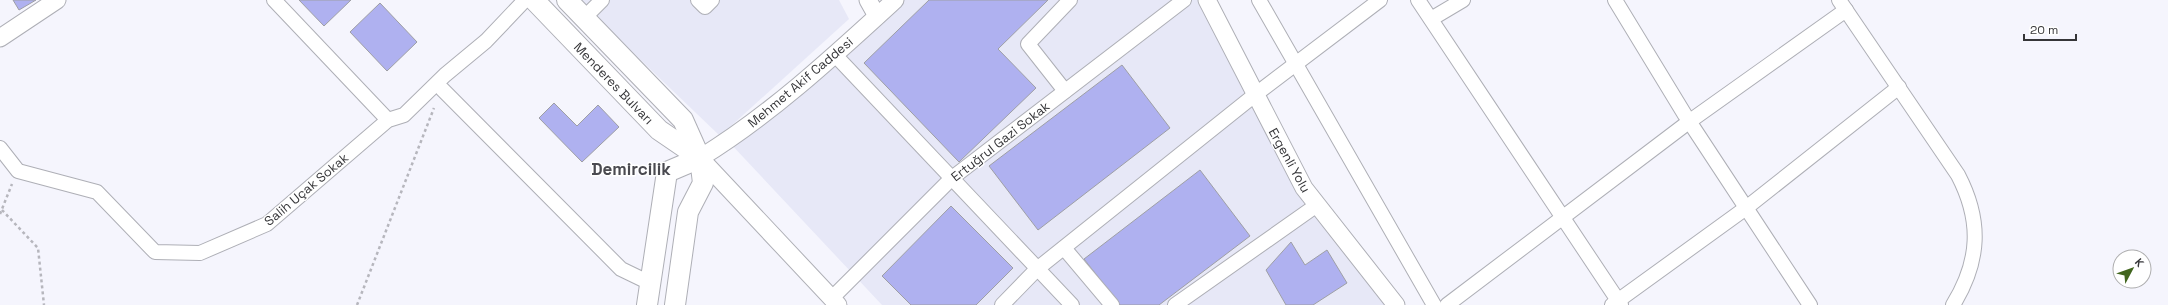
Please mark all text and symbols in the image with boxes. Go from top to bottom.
scale bar [2024,16,2076,42]
text: 20 m [2030,22,2058,38]
street label: Mehmet Akif Caddesi [744,33,856,131]
street label: Menderes Bulvarı [570,39,657,128]
street label: Ertuğrul Gazi Sokak [948,98,1053,185]
street label: Ergenli Yolu [1265,125,1314,196]
street label: Salih Uçak Sokak [261,149,352,230]
district label: Demircilik [591,158,671,180]
north arrow [2112,249,2152,289]
text: K [2132,255,2147,270]

